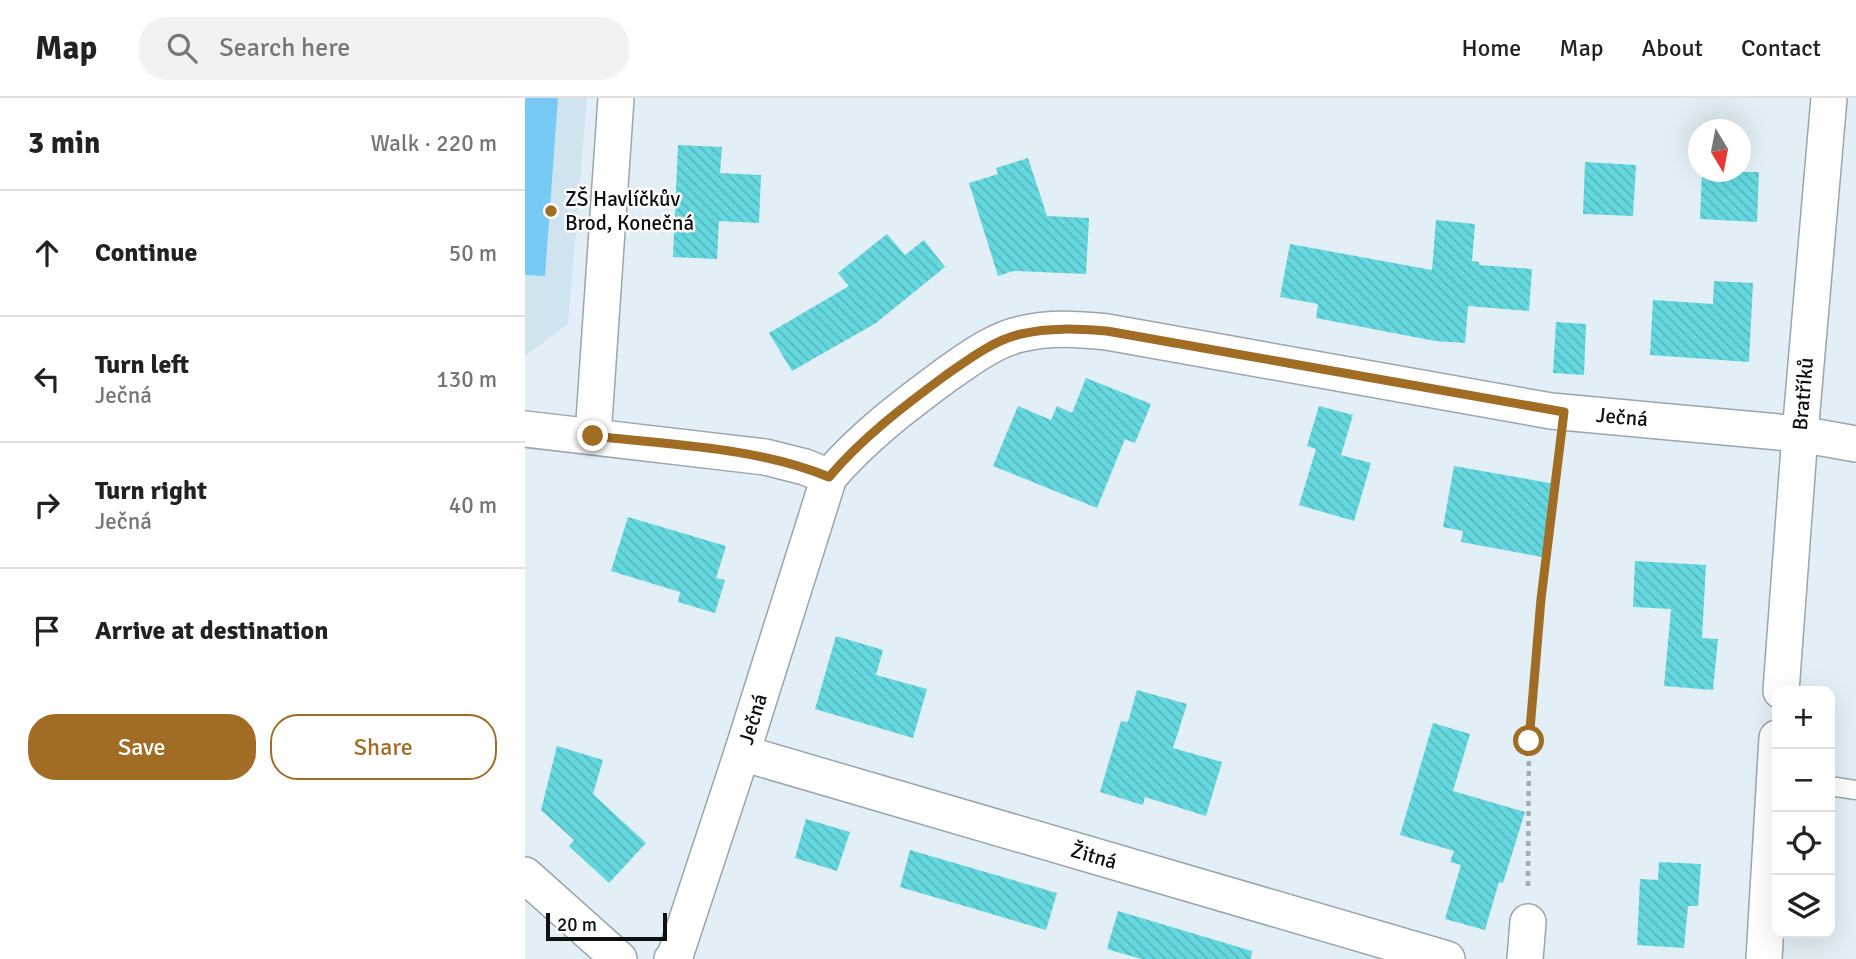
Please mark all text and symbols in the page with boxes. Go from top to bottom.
search box [139,17,629,80]
text: Map [35,28,97,69]
icon: search [163,29,201,67]
text: Search here [219,32,350,64]
text: Home [1461,33,1521,63]
text: Map [1559,33,1604,63]
text: About [1642,33,1703,63]
text: Contact [1741,33,1821,63]
north arrow [1688,119,1751,182]
text: 3 min [28,125,100,162]
text: Walk · 220 m [371,129,497,158]
place label: ZŠ Havlíčkův Brod, Konečná [565,186,694,236]
marker: ZŠ Havlíčkův Brod, Konečná [543,203,559,219]
icon: ahead [28,234,66,272]
text: Continue [95,237,197,269]
text: 50 m [449,239,497,268]
text: Turn left [95,349,189,381]
street label: Bratříků [1787,356,1819,432]
icon: left [28,360,66,398]
text: 130 m [436,365,497,394]
text: Ječná [95,381,152,410]
street label: Ječná [1595,402,1649,432]
route end [577,420,608,451]
text: Turn right [95,475,207,507]
icon: right [28,486,66,524]
text: 40 m [449,491,497,520]
text: Ječná [95,507,152,536]
icon: arrive [28,612,66,650]
text: Arrive at destination [95,615,328,647]
map controls [1772,686,1835,938]
button: + [1772,686,1835,749]
street label: Ječná [733,690,773,748]
button: Save [28,714,256,780]
button: Share [270,714,497,780]
route start [1513,725,1544,756]
button: − [1772,749,1835,812]
button: locate [1772,812,1835,875]
street label: Žitná [1068,837,1120,875]
button: layers [1772,875,1835,938]
scale bar [546,910,667,942]
text: 20 m [557,913,597,937]

